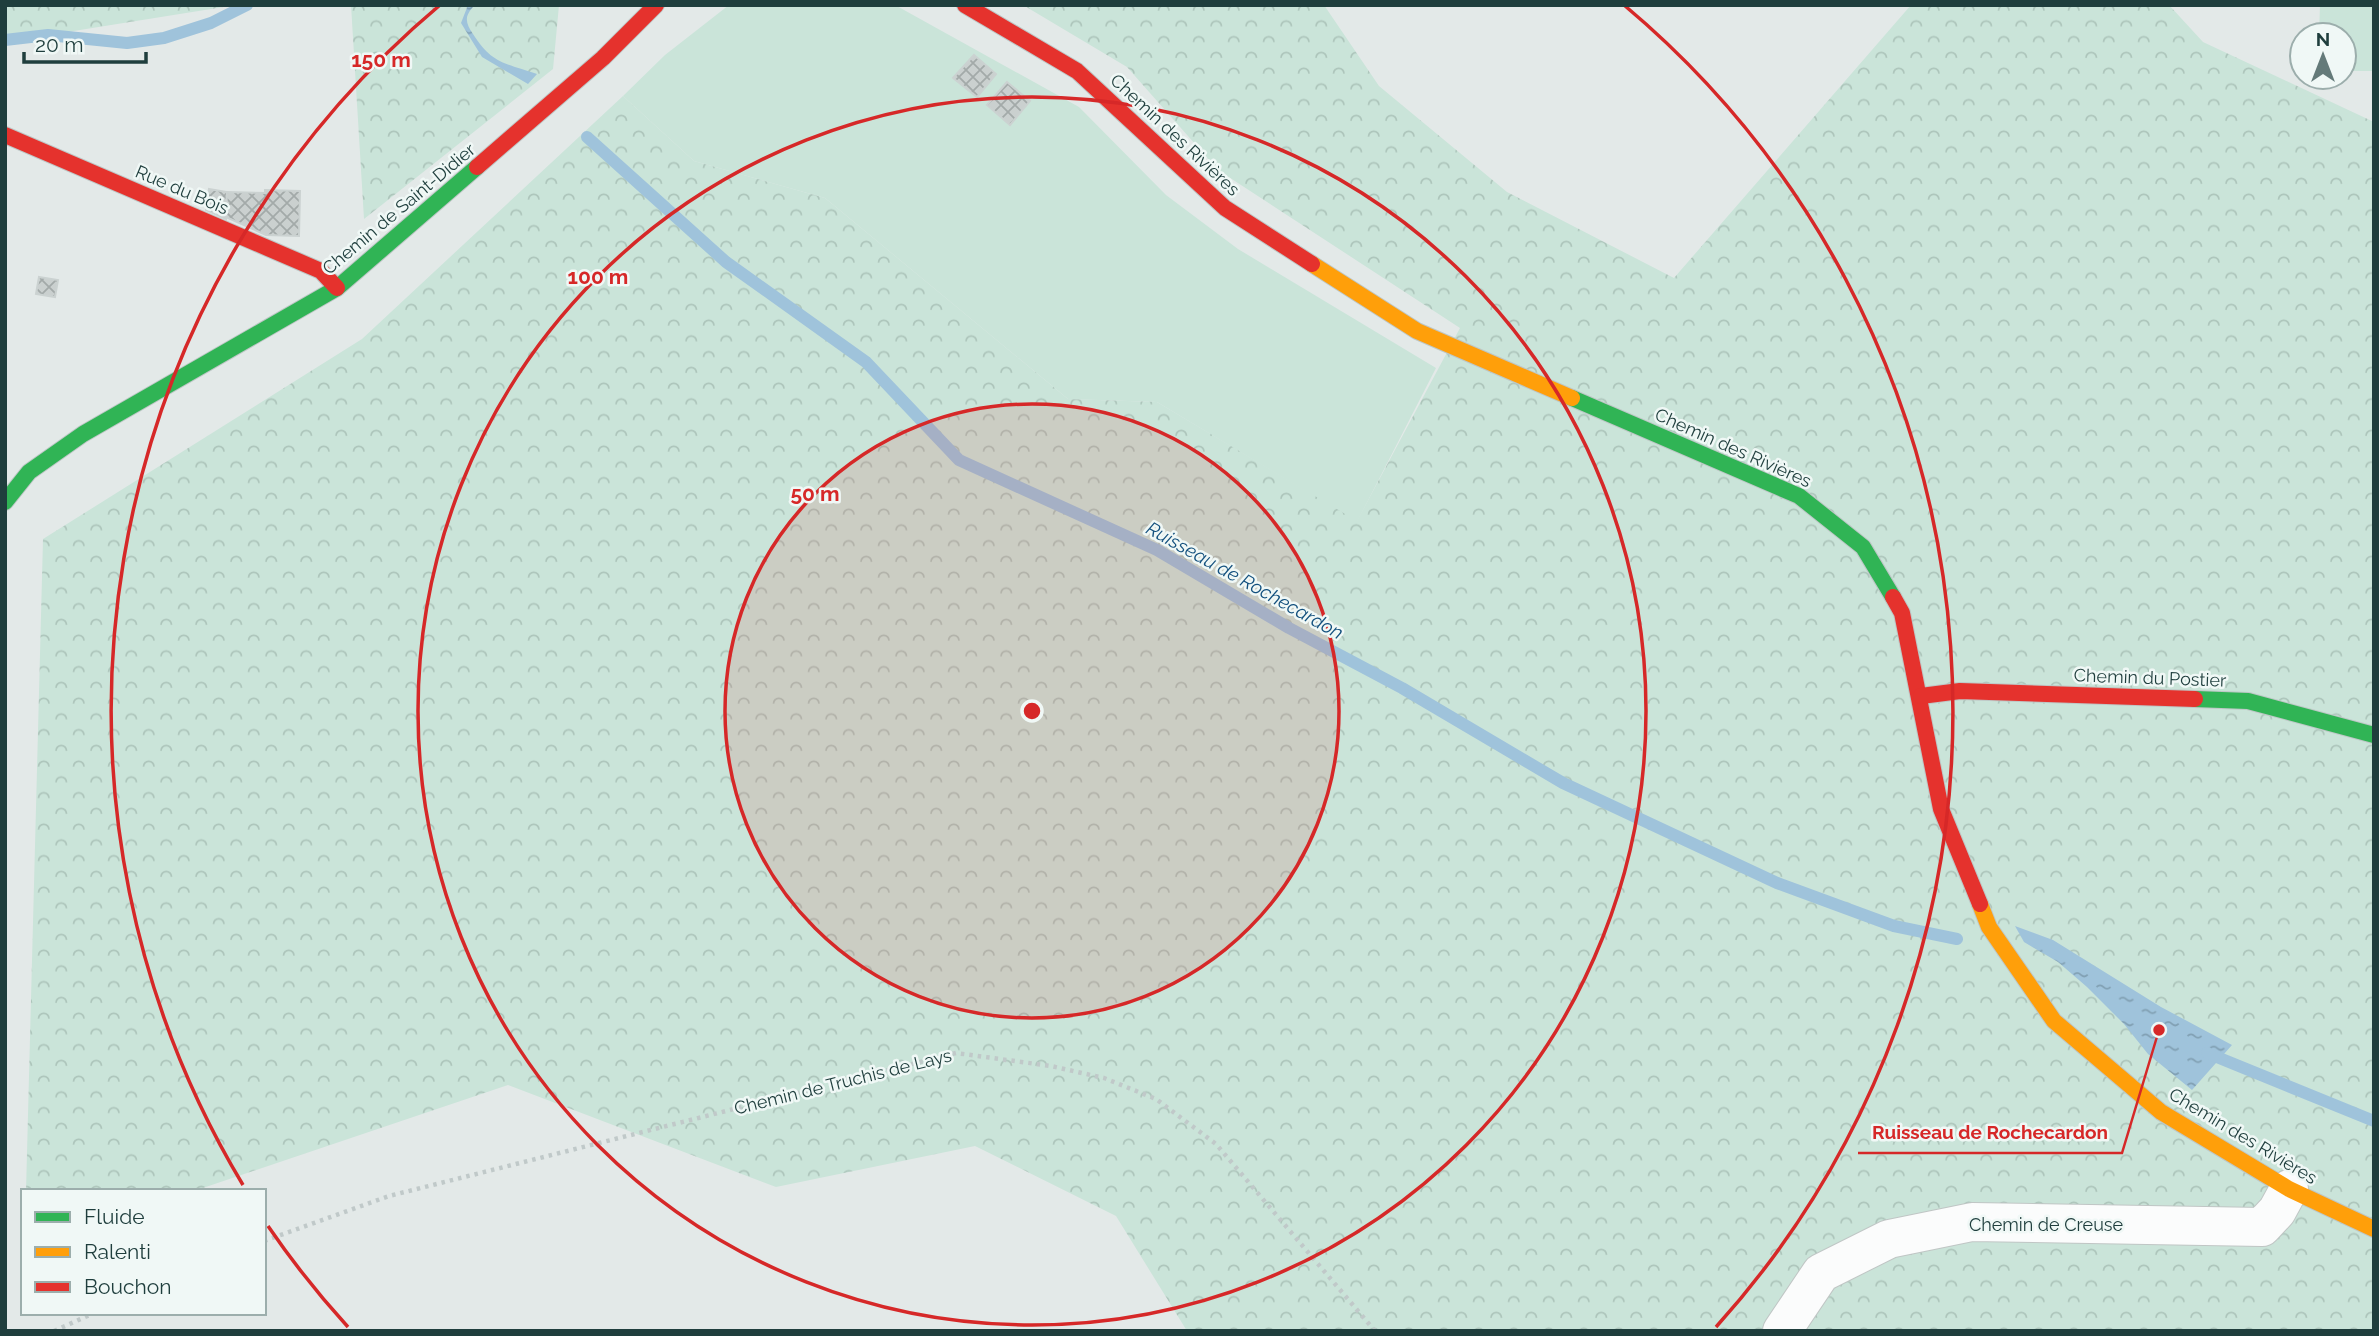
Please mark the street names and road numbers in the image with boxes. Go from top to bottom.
street label: Chemin des Rivières [1106,69,1245,200]
street label: Chemin de Saint-Didier [318,138,480,279]
street label: Rue du Bois [132,160,232,219]
street label: Chemin des Rivières [1652,404,1815,492]
street label: Chemin du Postier [2073,664,2227,691]
street label: Chemin de Truchis de Lays [732,1044,954,1119]
street label: Chemin des Rivières [2165,1083,2321,1188]
street label: Chemin de Creuse [1969,1214,2124,1235]

